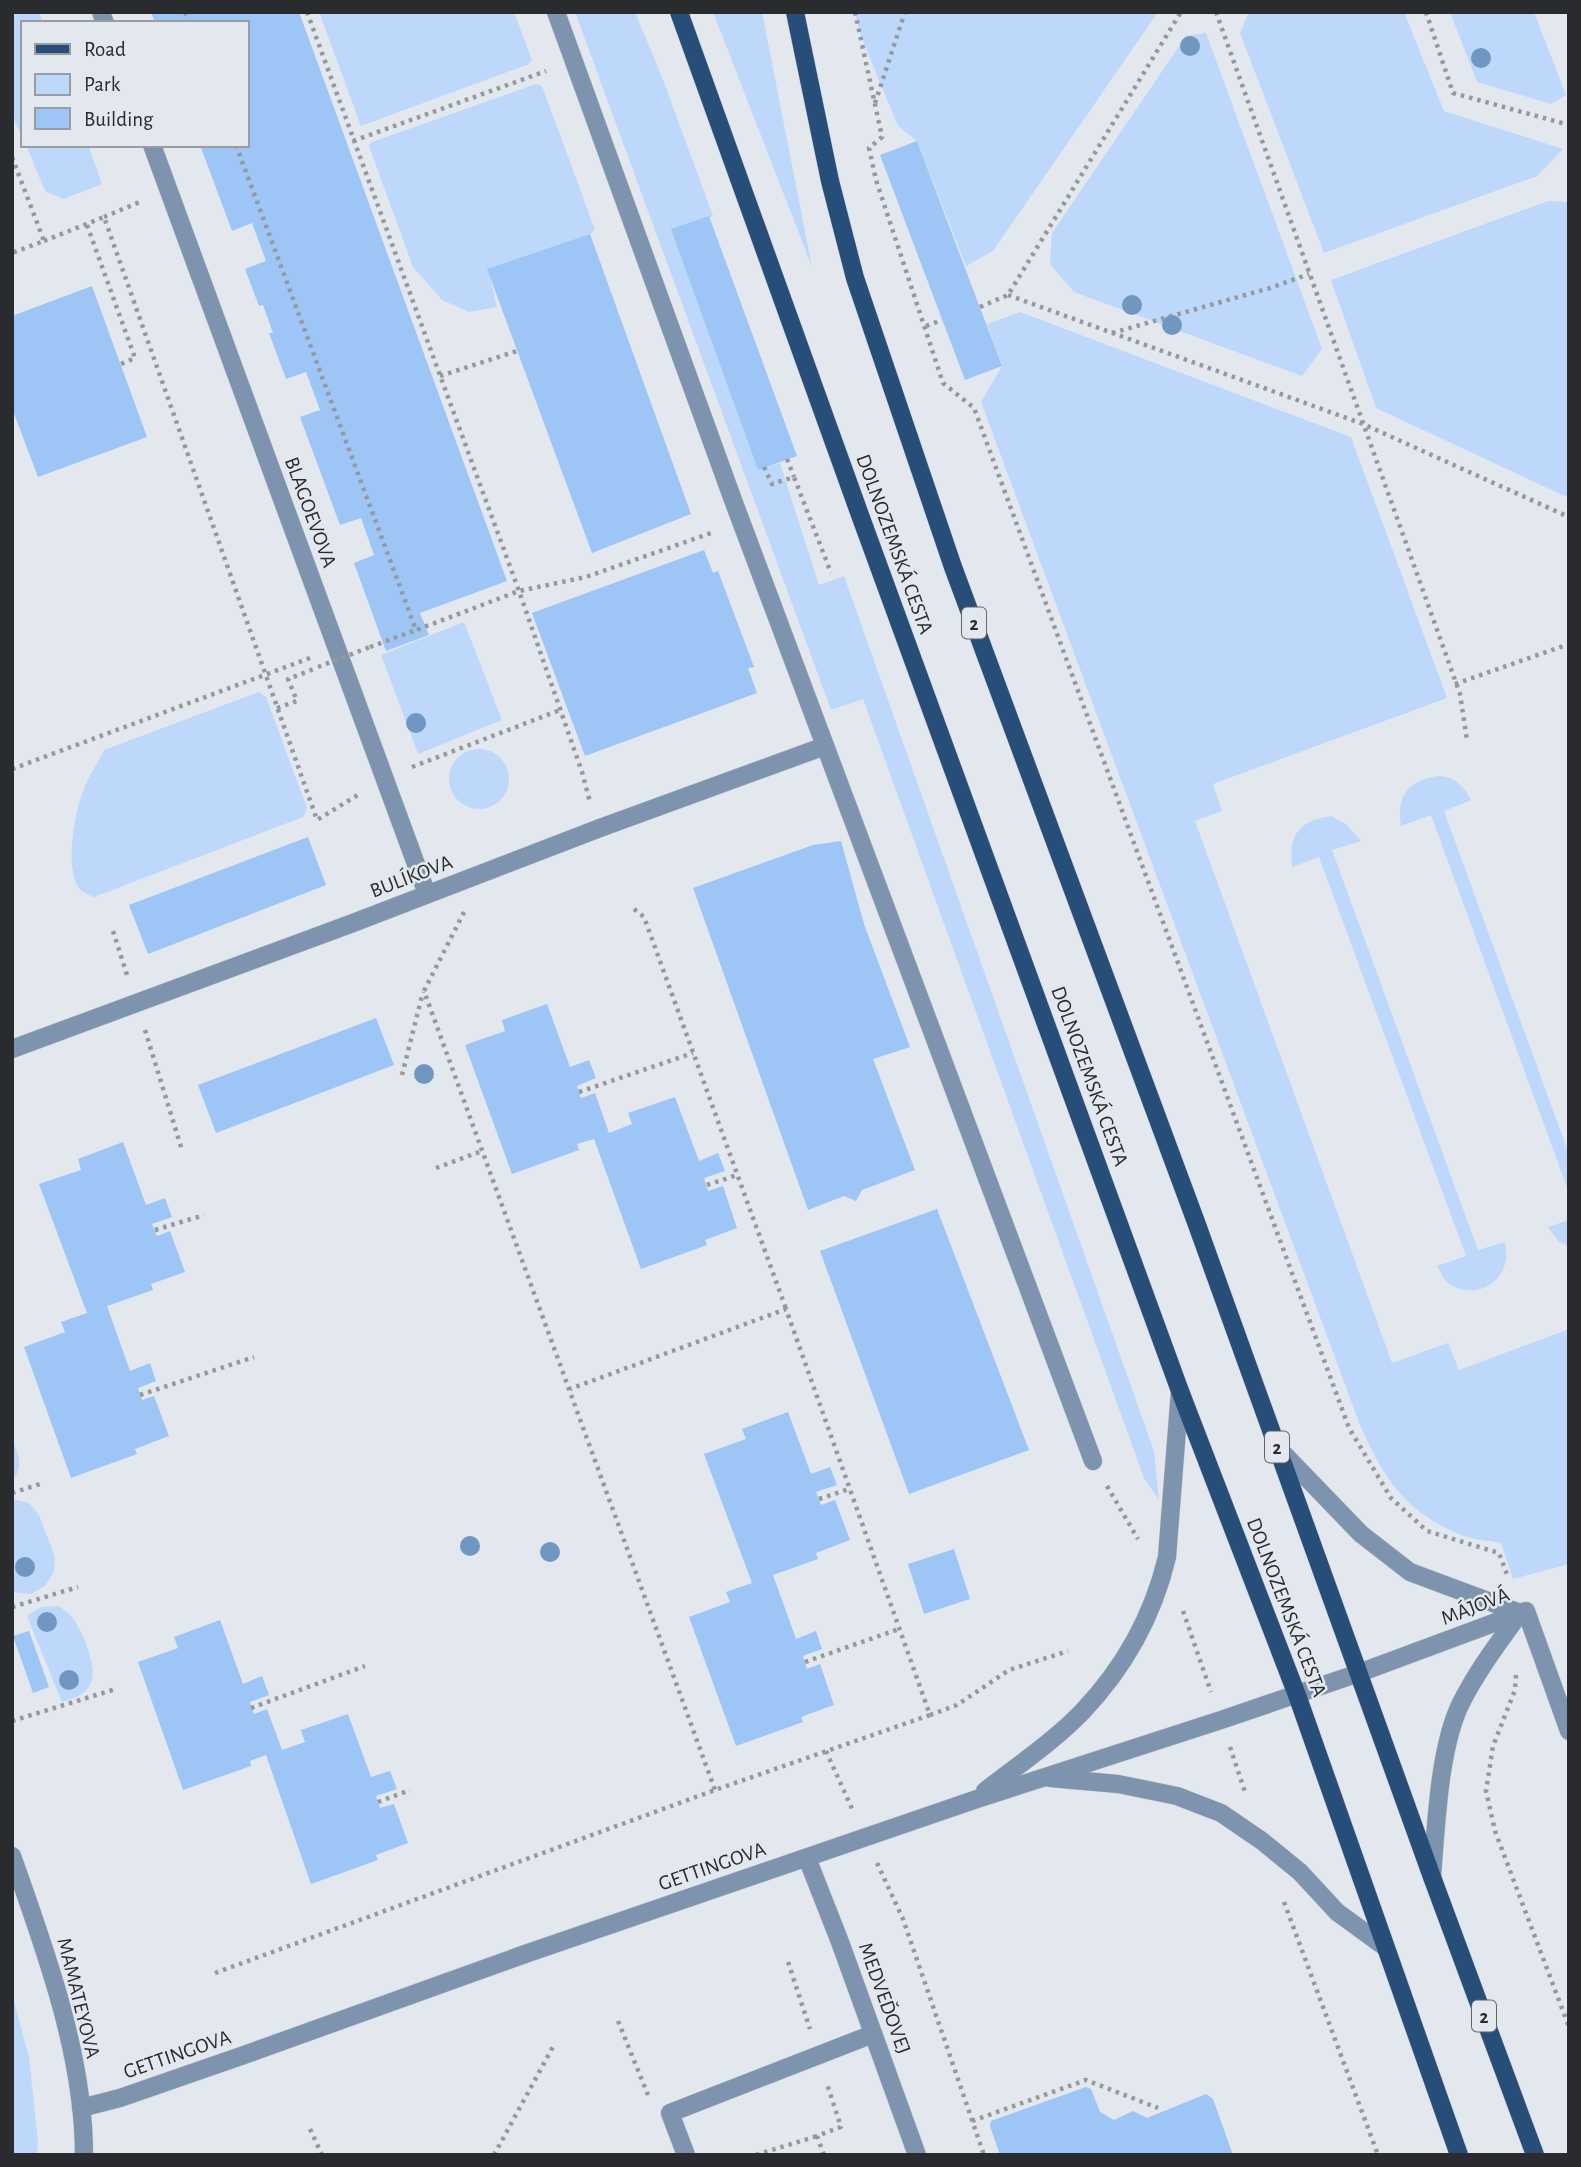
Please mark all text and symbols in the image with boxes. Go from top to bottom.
legend [21,21,248,147]
text: Road [84,39,126,60]
text: Park [84,74,121,95]
text: Building [84,109,154,130]
street label: DOLNOZEMSKÁ CESTA [852,451,939,637]
street label: BLAGOEVOVA [281,454,340,570]
road number: 2 [962,608,986,638]
street label: BULÍKOVA [366,849,455,902]
street label: DOLNOZEMSKÁ CESTA [1047,983,1134,1169]
road number: 2 [1265,1432,1289,1462]
street label: DOLNOZEMSKÁ CESTA [1243,1514,1332,1699]
street label: MÁJOVÁ [1437,1582,1512,1629]
street label: GETTINGOVA [656,1838,769,1895]
street label: MAMATEYOVA [53,1936,104,2061]
street label: MEDVEĎOVEJ [855,1939,916,2057]
road number: 2 [1472,2000,1496,2032]
street label: GETTINGOVA [121,2026,234,2083]

